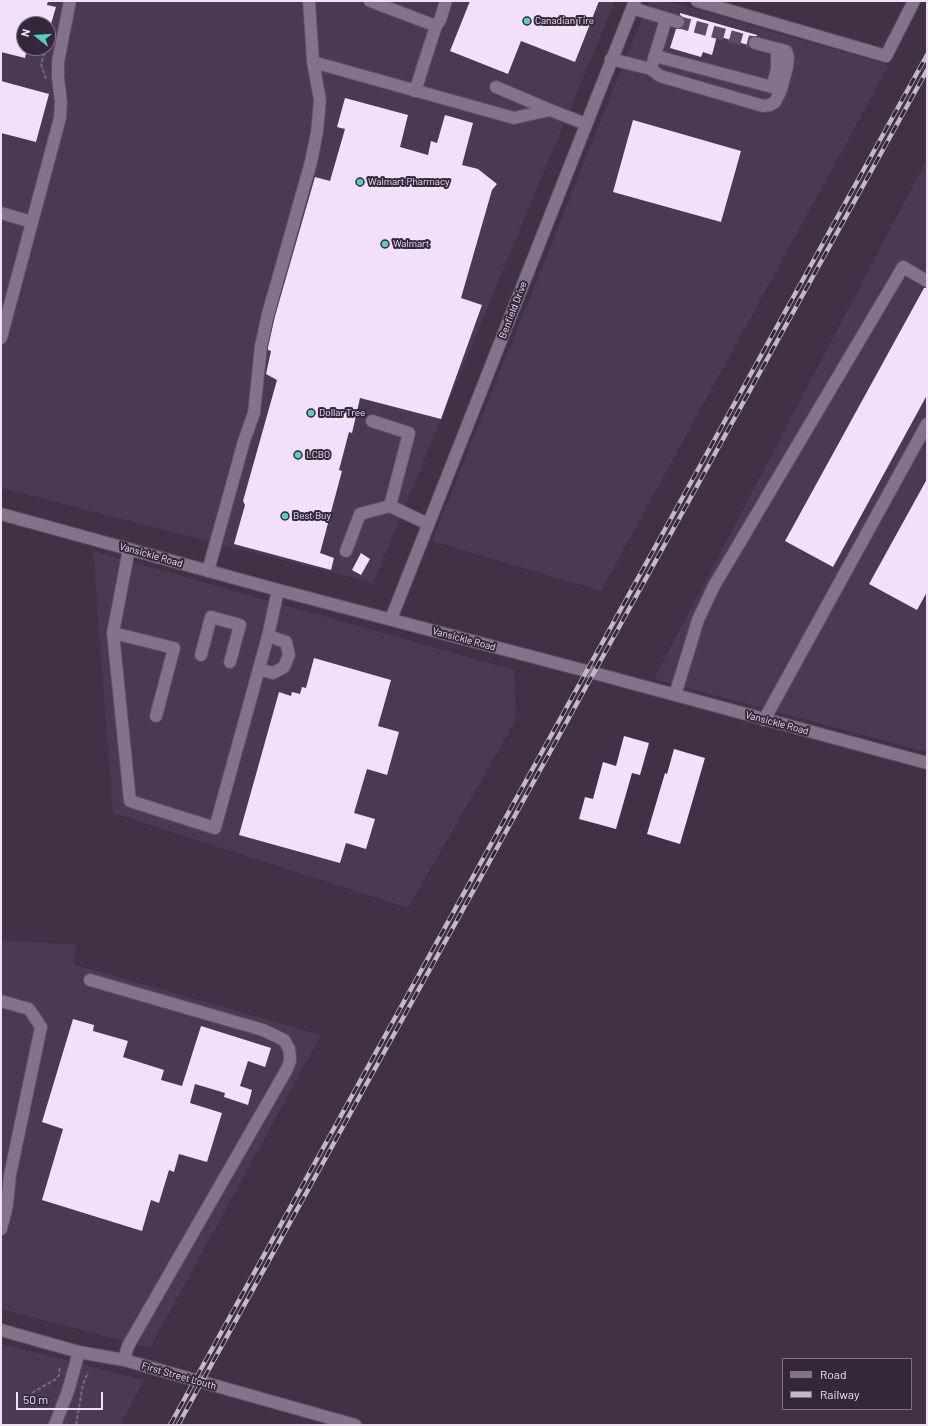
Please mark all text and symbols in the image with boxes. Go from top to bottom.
place label: Canadian Tire [535,15,594,27]
north arrow [16,16,56,56]
marker: Canadian Tire [522,16,532,26]
text: N [18,27,32,38]
place label: Walmart Pharmacy [368,176,450,188]
marker: Walmart Pharmacy [355,177,365,187]
place label: Walmart [393,238,430,250]
marker: Walmart [380,239,390,249]
street label: Benfield Drive [497,280,529,340]
place label: Dollar Tree [319,407,365,419]
marker: Dollar Tree [306,408,316,418]
place label: LCBO [306,449,330,461]
marker: LCBO [293,450,303,460]
place label: Best Buy [293,510,331,522]
marker: Best Buy [280,511,290,521]
street label: Vansickle Road [118,540,184,570]
street label: Vansickle Road [431,625,497,653]
street label: Vansickle Road [744,709,810,737]
legend [782,1358,912,1410]
street label: First Street Louth [140,1360,218,1392]
text: Road [820,1367,847,1381]
scale bar [18,1384,105,1410]
text: Railway [820,1387,859,1401]
text: 50 m [23,1392,48,1406]

